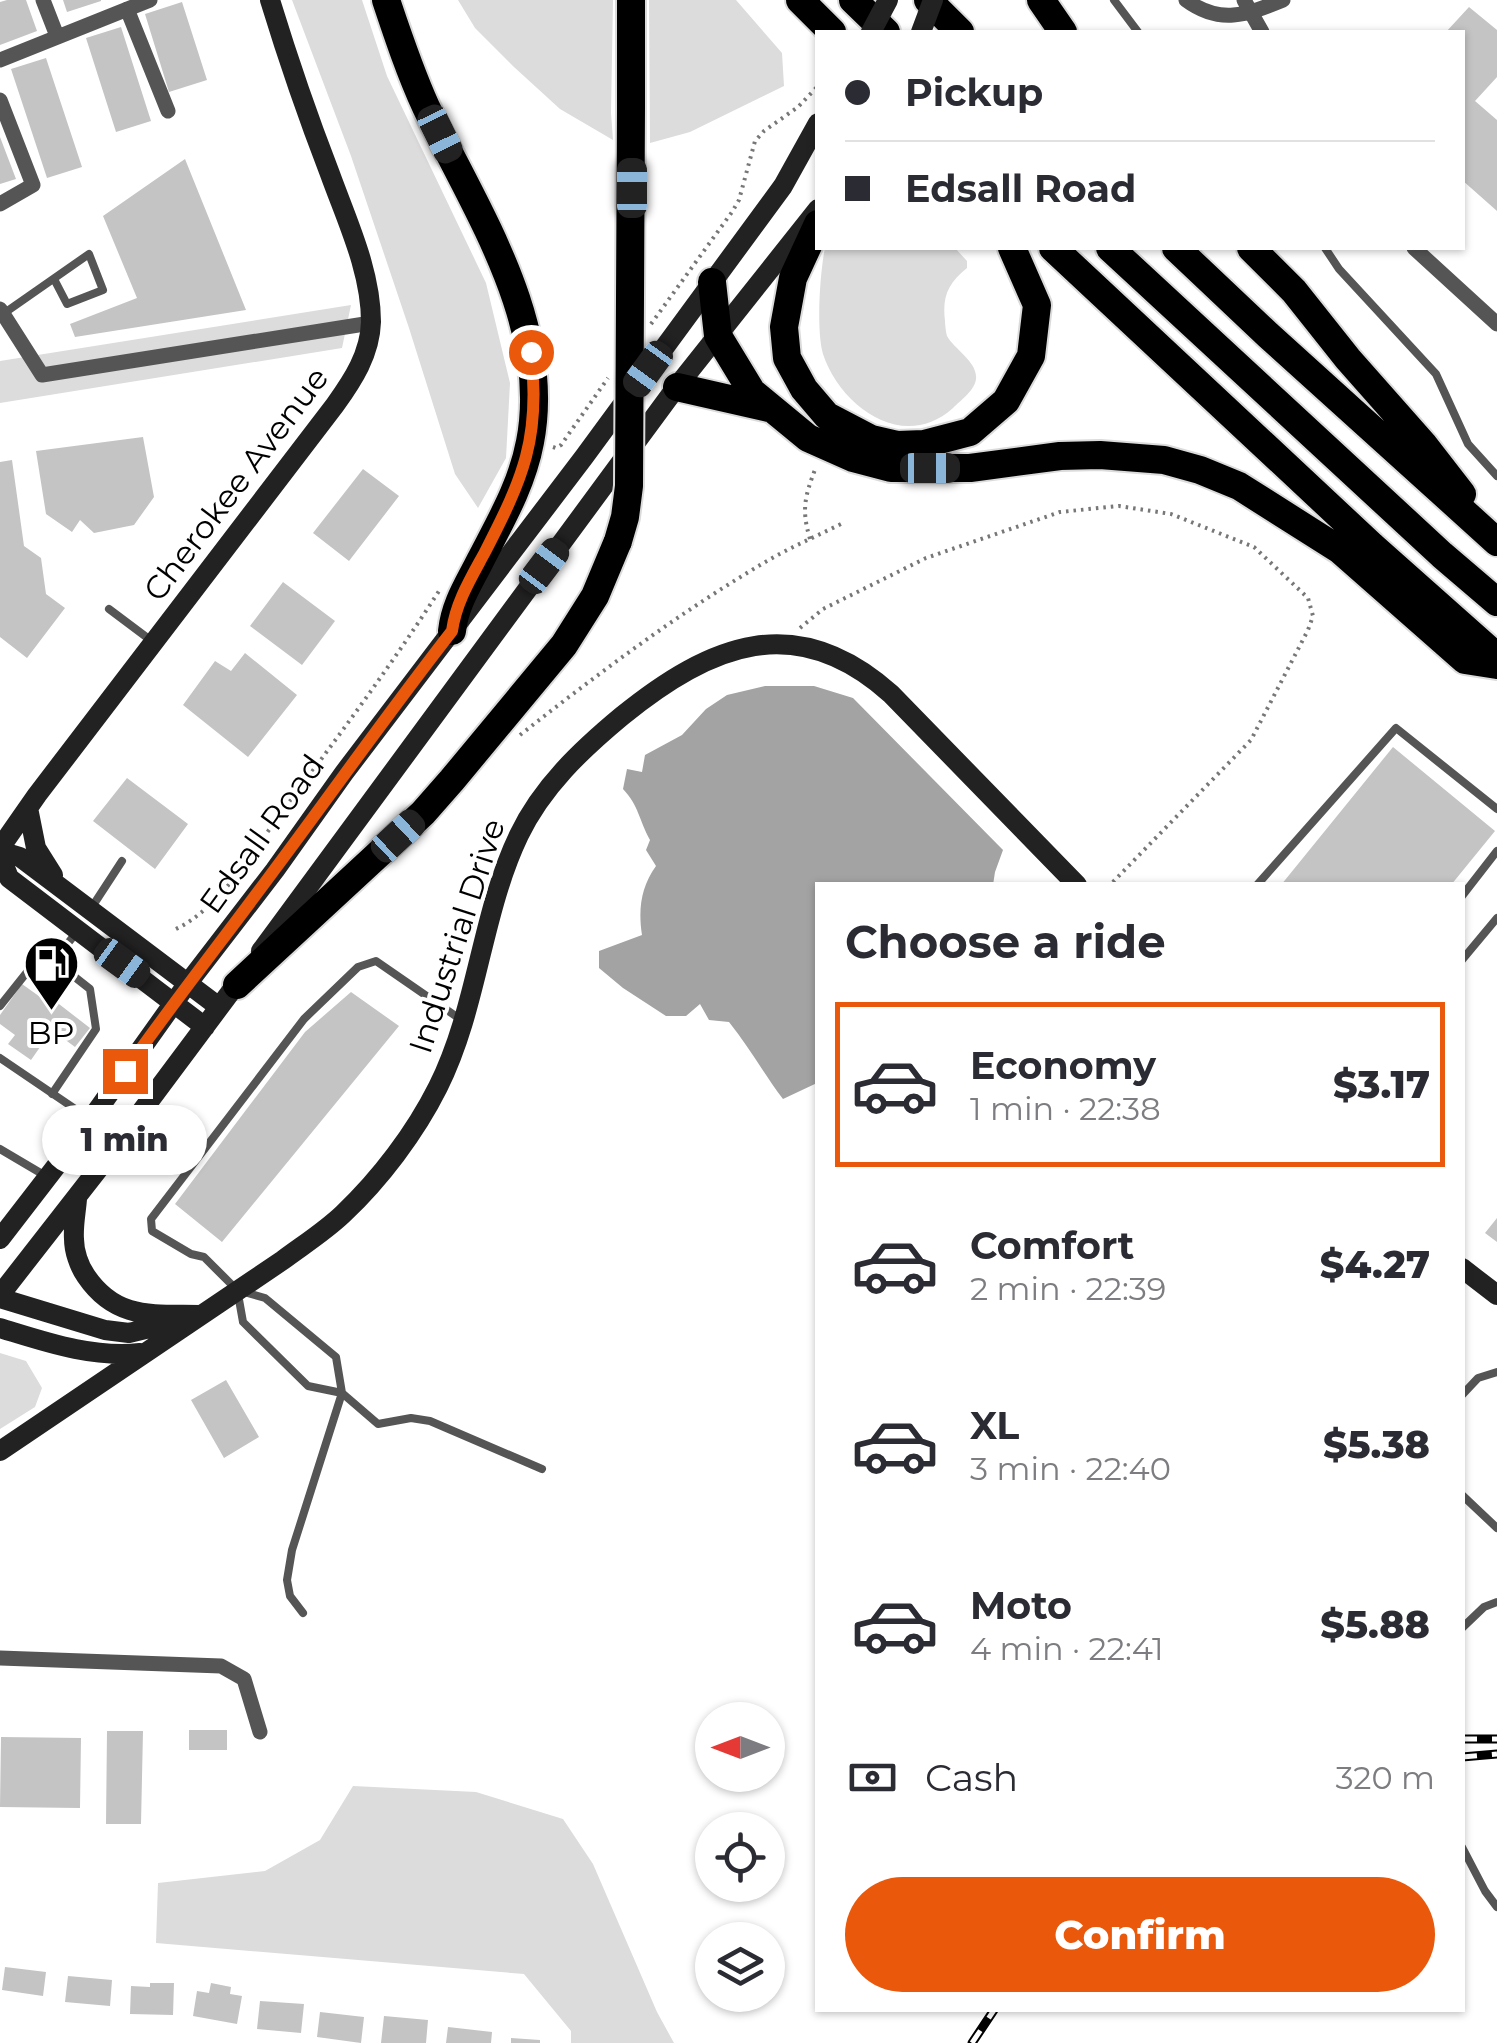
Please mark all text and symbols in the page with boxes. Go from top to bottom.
text: Pickup [905,69,1043,116]
car [413,100,467,168]
car [617,158,647,218]
text: Edsall Road [905,165,1136,212]
route start [509,330,554,375]
car [618,336,678,402]
street label: Cherokee Avenue [135,359,336,608]
car [900,453,960,483]
car [514,533,574,599]
street label: Edsall Road [191,747,332,921]
car [366,805,430,867]
street label: Industrial Drive [400,814,513,1058]
text: Choose a ride [845,914,1166,969]
car [89,933,155,993]
fuel station icon: BP [21,934,81,1013]
place label: BP [27,1013,75,1052]
icon: car [850,1040,940,1130]
text: Economy [970,1042,1156,1089]
route end [103,1049,148,1094]
text: $3.17 [1333,1061,1430,1108]
text: 1 min · 22:38 [970,1089,1161,1128]
callout: 1 min [42,1106,208,1176]
text: 1 min [80,1120,169,1159]
icon: car [850,1220,940,1310]
text: Comfort [970,1222,1134,1269]
text: $4.27 [1320,1241,1430,1288]
text: 2 min · 22:39 [970,1269,1166,1308]
icon: car [850,1400,940,1490]
text: XL [970,1402,1019,1449]
text: $5.38 [1323,1421,1430,1468]
text: 3 min · 22:40 [970,1449,1171,1488]
icon: car [850,1580,940,1670]
text: Moto [970,1582,1072,1629]
text: $5.88 [1320,1601,1430,1648]
text: 4 min · 22:41 [970,1629,1164,1668]
north arrow [695,1702,785,1792]
map controls [695,1702,785,2012]
icon: cash [845,1750,900,1805]
text: Cash [925,1754,1018,1801]
text: 320 m [1335,1758,1435,1797]
button: locate [695,1812,785,1902]
button: Confirm [845,1877,1435,1992]
button: layers [695,1922,785,2012]

